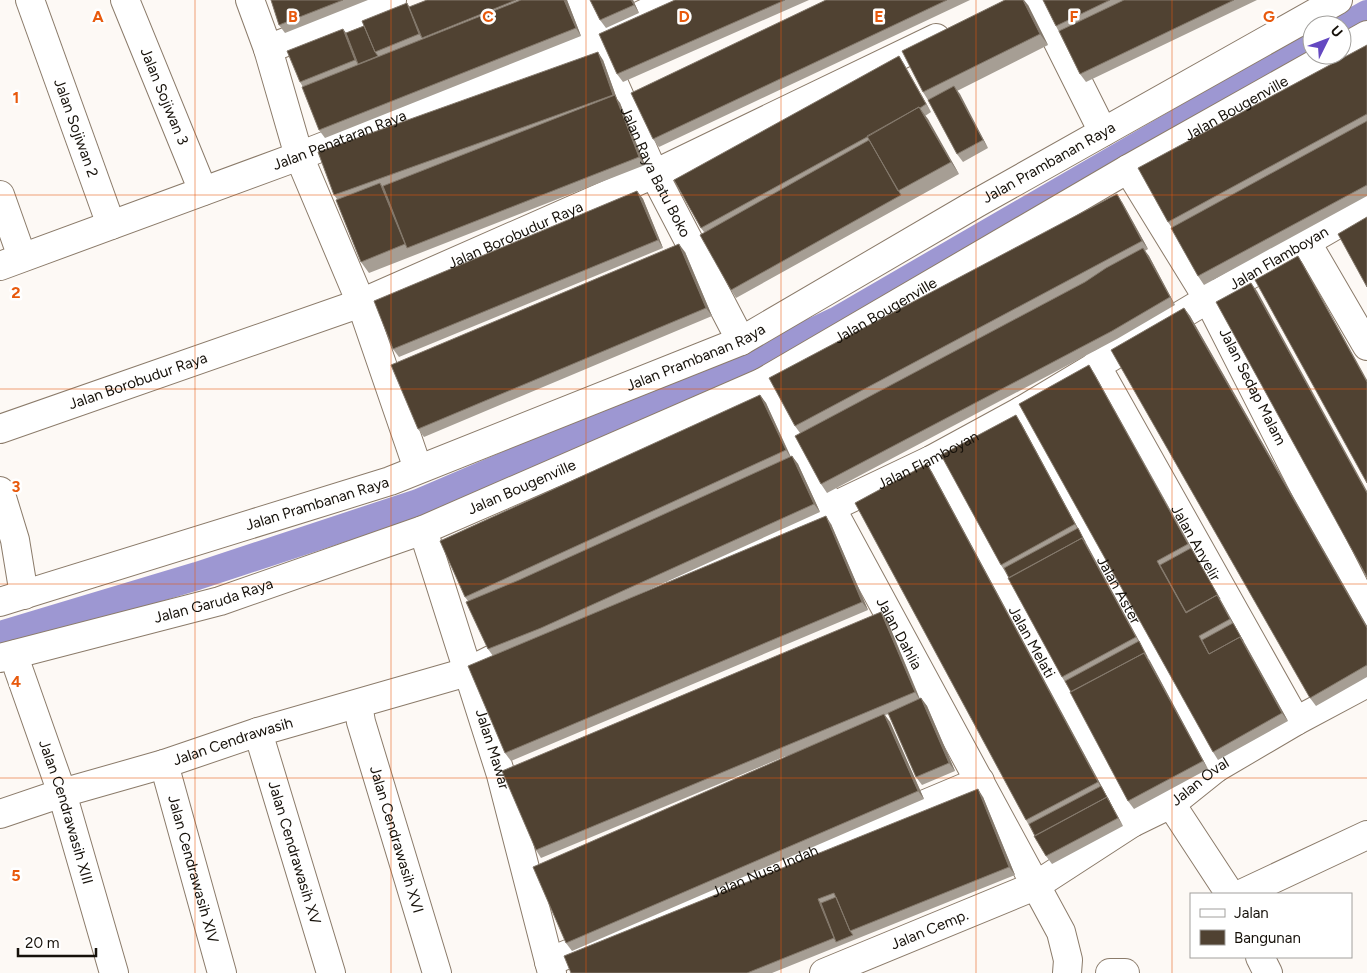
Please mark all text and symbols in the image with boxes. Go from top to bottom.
text: A [92,7,104,26]
text: B [288,7,298,26]
text: C [482,7,494,26]
text: D [678,7,690,26]
text: E [874,7,884,26]
text: F [1070,7,1079,26]
text: G [1263,7,1275,26]
north arrow [1302,15,1352,65]
text: U [1327,22,1346,41]
street label: Jalan Sojiwan 3 [136,45,192,148]
street label: Jalan Bougenville [1181,72,1291,144]
street label: Jalan Sojiwan 2 [50,76,102,180]
text: 1 [13,88,19,107]
street label: Jalan Raya Batu Boko [616,104,695,241]
street label: Jalan Penataran Raya [270,106,409,174]
street label: Jalan Prambanan Raya [979,118,1118,207]
street label: Jalan Borobudur Raya [445,197,586,273]
street label: Jalan Flamboyan [1226,222,1331,294]
street label: Jalan Bougenville [831,273,940,348]
text: 2 [11,283,21,302]
street label: Jalan Prambanan Raya [623,320,768,395]
street label: Jalan Sedap Malam [1215,325,1290,448]
street label: Jalan Borobudur Raya [66,348,210,413]
street label: Jalan Flamboyan [874,427,982,493]
street label: Jalan Bougenville [465,456,579,518]
street label: Jalan Prambanan Raya [243,473,391,534]
text: 3 [12,477,21,496]
street label: Jalan Anyelir [1167,502,1225,584]
street label: Jalan Aster [1093,553,1145,627]
street label: Jalan Garuda Raya [152,574,275,627]
street label: Jalan Dahlia [872,594,926,673]
street label: Jalan Melati [1005,603,1059,681]
text: 4 [11,672,21,691]
street label: Jalan Mawar [472,707,513,791]
street label: Jalan Cendrawasih [170,713,295,769]
street label: Jalan Cendrawasih XIII [35,737,97,886]
street label: Jalan Oval [1167,753,1232,810]
street label: Jalan Cendrawasih XVI [366,764,427,915]
street label: Jalan Cendrawasih XV [264,779,325,927]
street label: Jalan Cendrawasih XIV [164,793,222,946]
street label: Jalan Nusa Indah [709,841,821,902]
text: 5 [11,866,21,885]
legend [1190,893,1352,958]
text: Jalan [1234,904,1269,922]
street label: Jalan Cemp. [888,906,971,954]
scale bar [18,926,95,958]
text: Bangunan [1234,929,1301,947]
text: 20 m [25,934,59,952]

